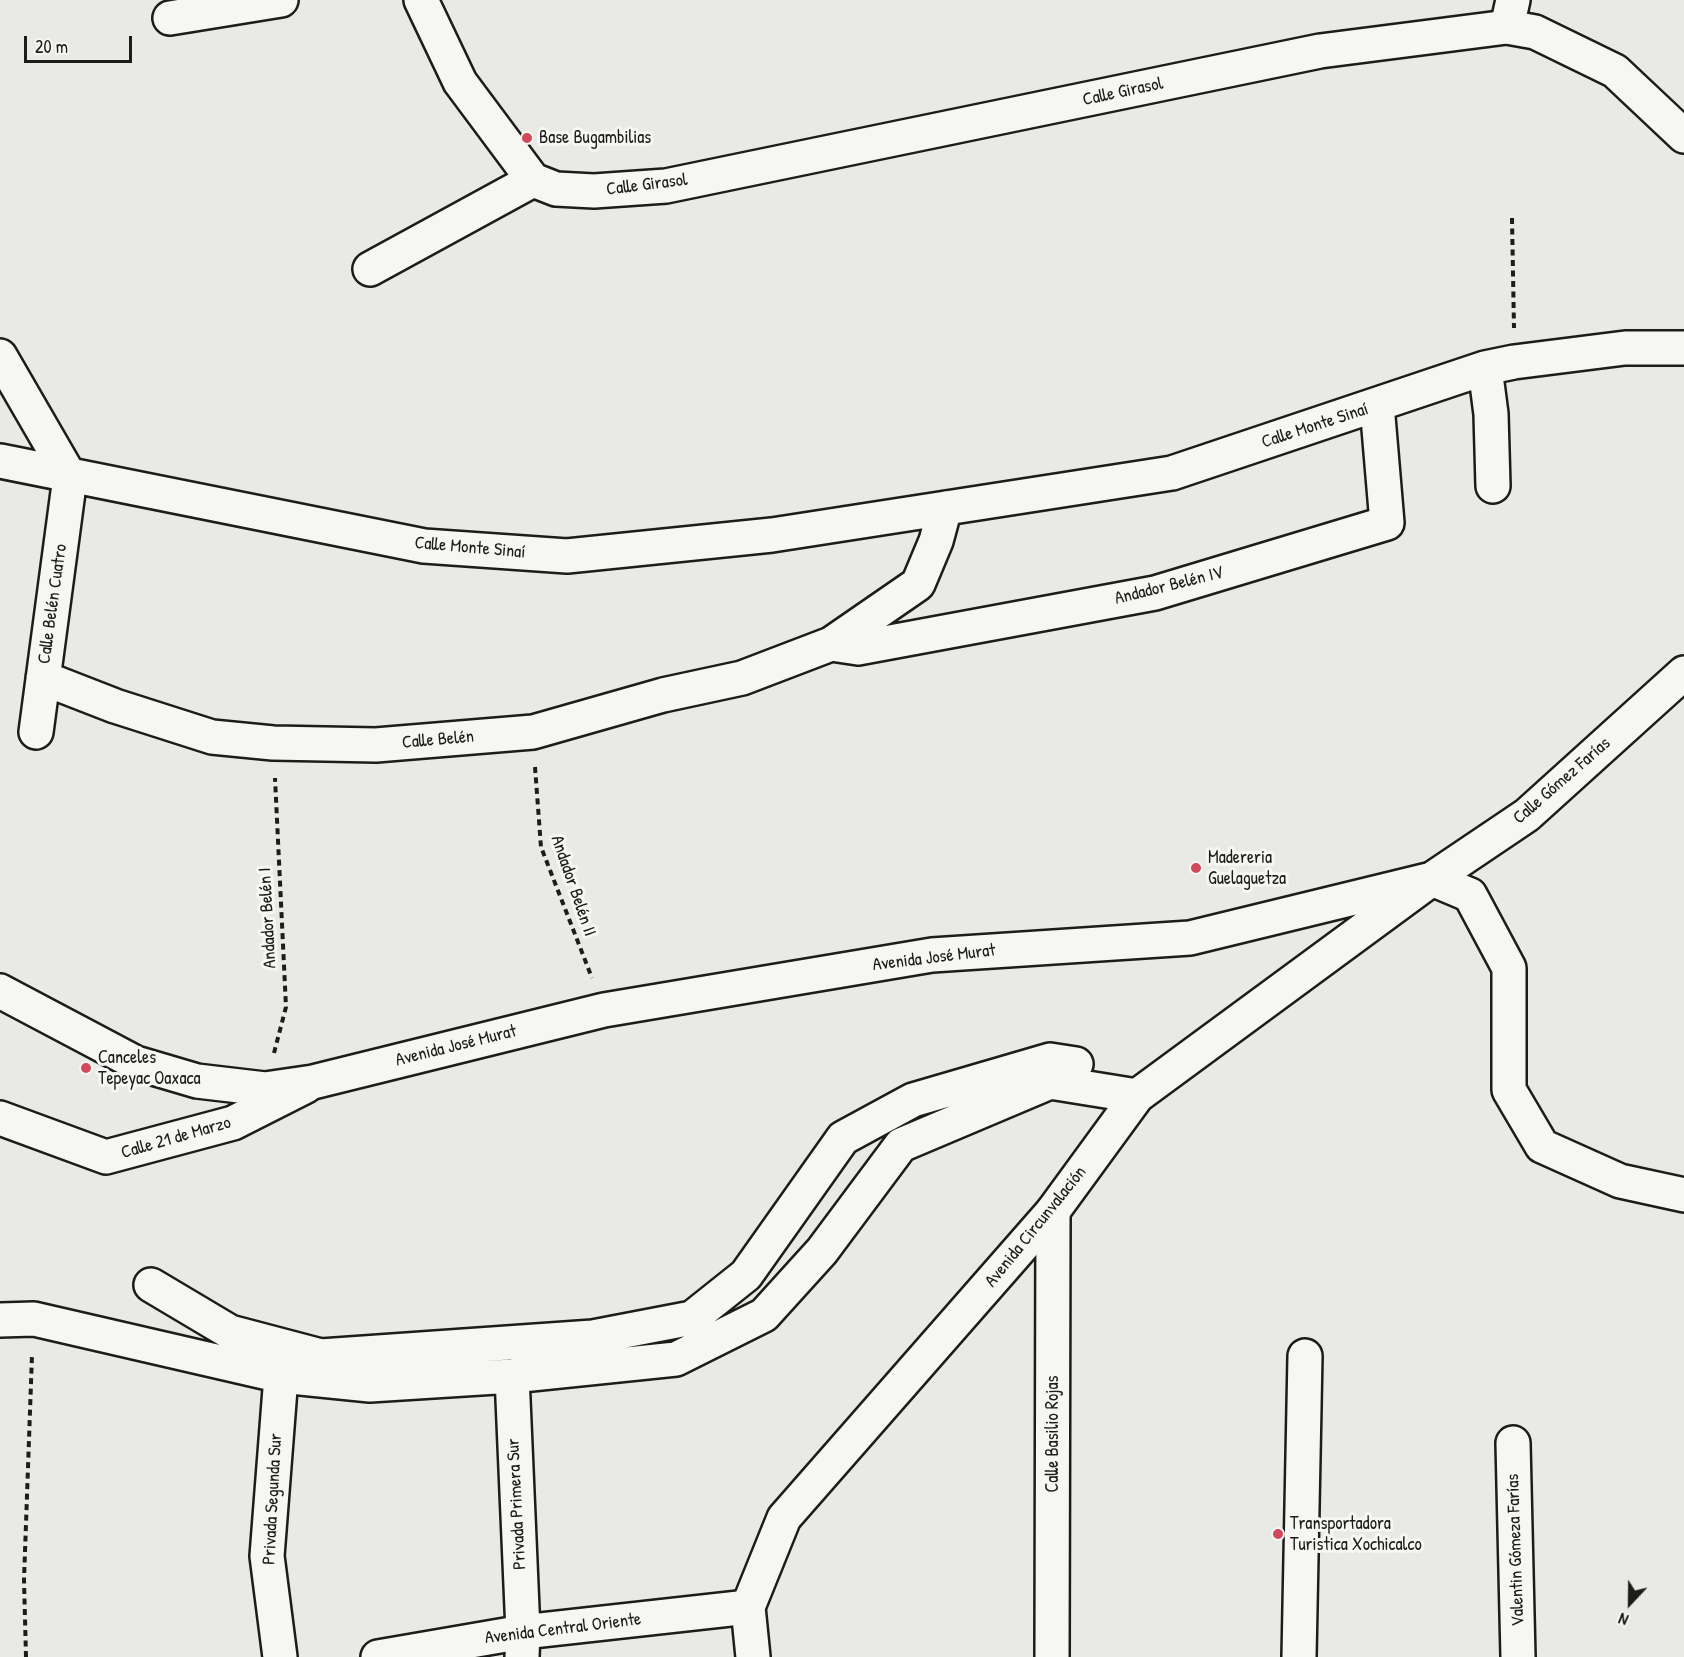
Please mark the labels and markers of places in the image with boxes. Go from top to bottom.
place label: Base Bugambilias [539,127,651,149]
marker: Base Bugambilias [520,131,534,145]
place label: Madereria Guelaguetza [1208,847,1286,890]
marker: Madereria Guelaguetza [1189,861,1203,875]
place label: Canceles Tepeyac Oaxaca [98,1047,200,1090]
marker: Canceles Tepeyac Oaxaca [79,1061,93,1075]
place label: Transportadora Turistica Xochicalco [1290,1513,1422,1556]
marker: Transportadora Turistica Xochicalco [1271,1527,1285,1541]

